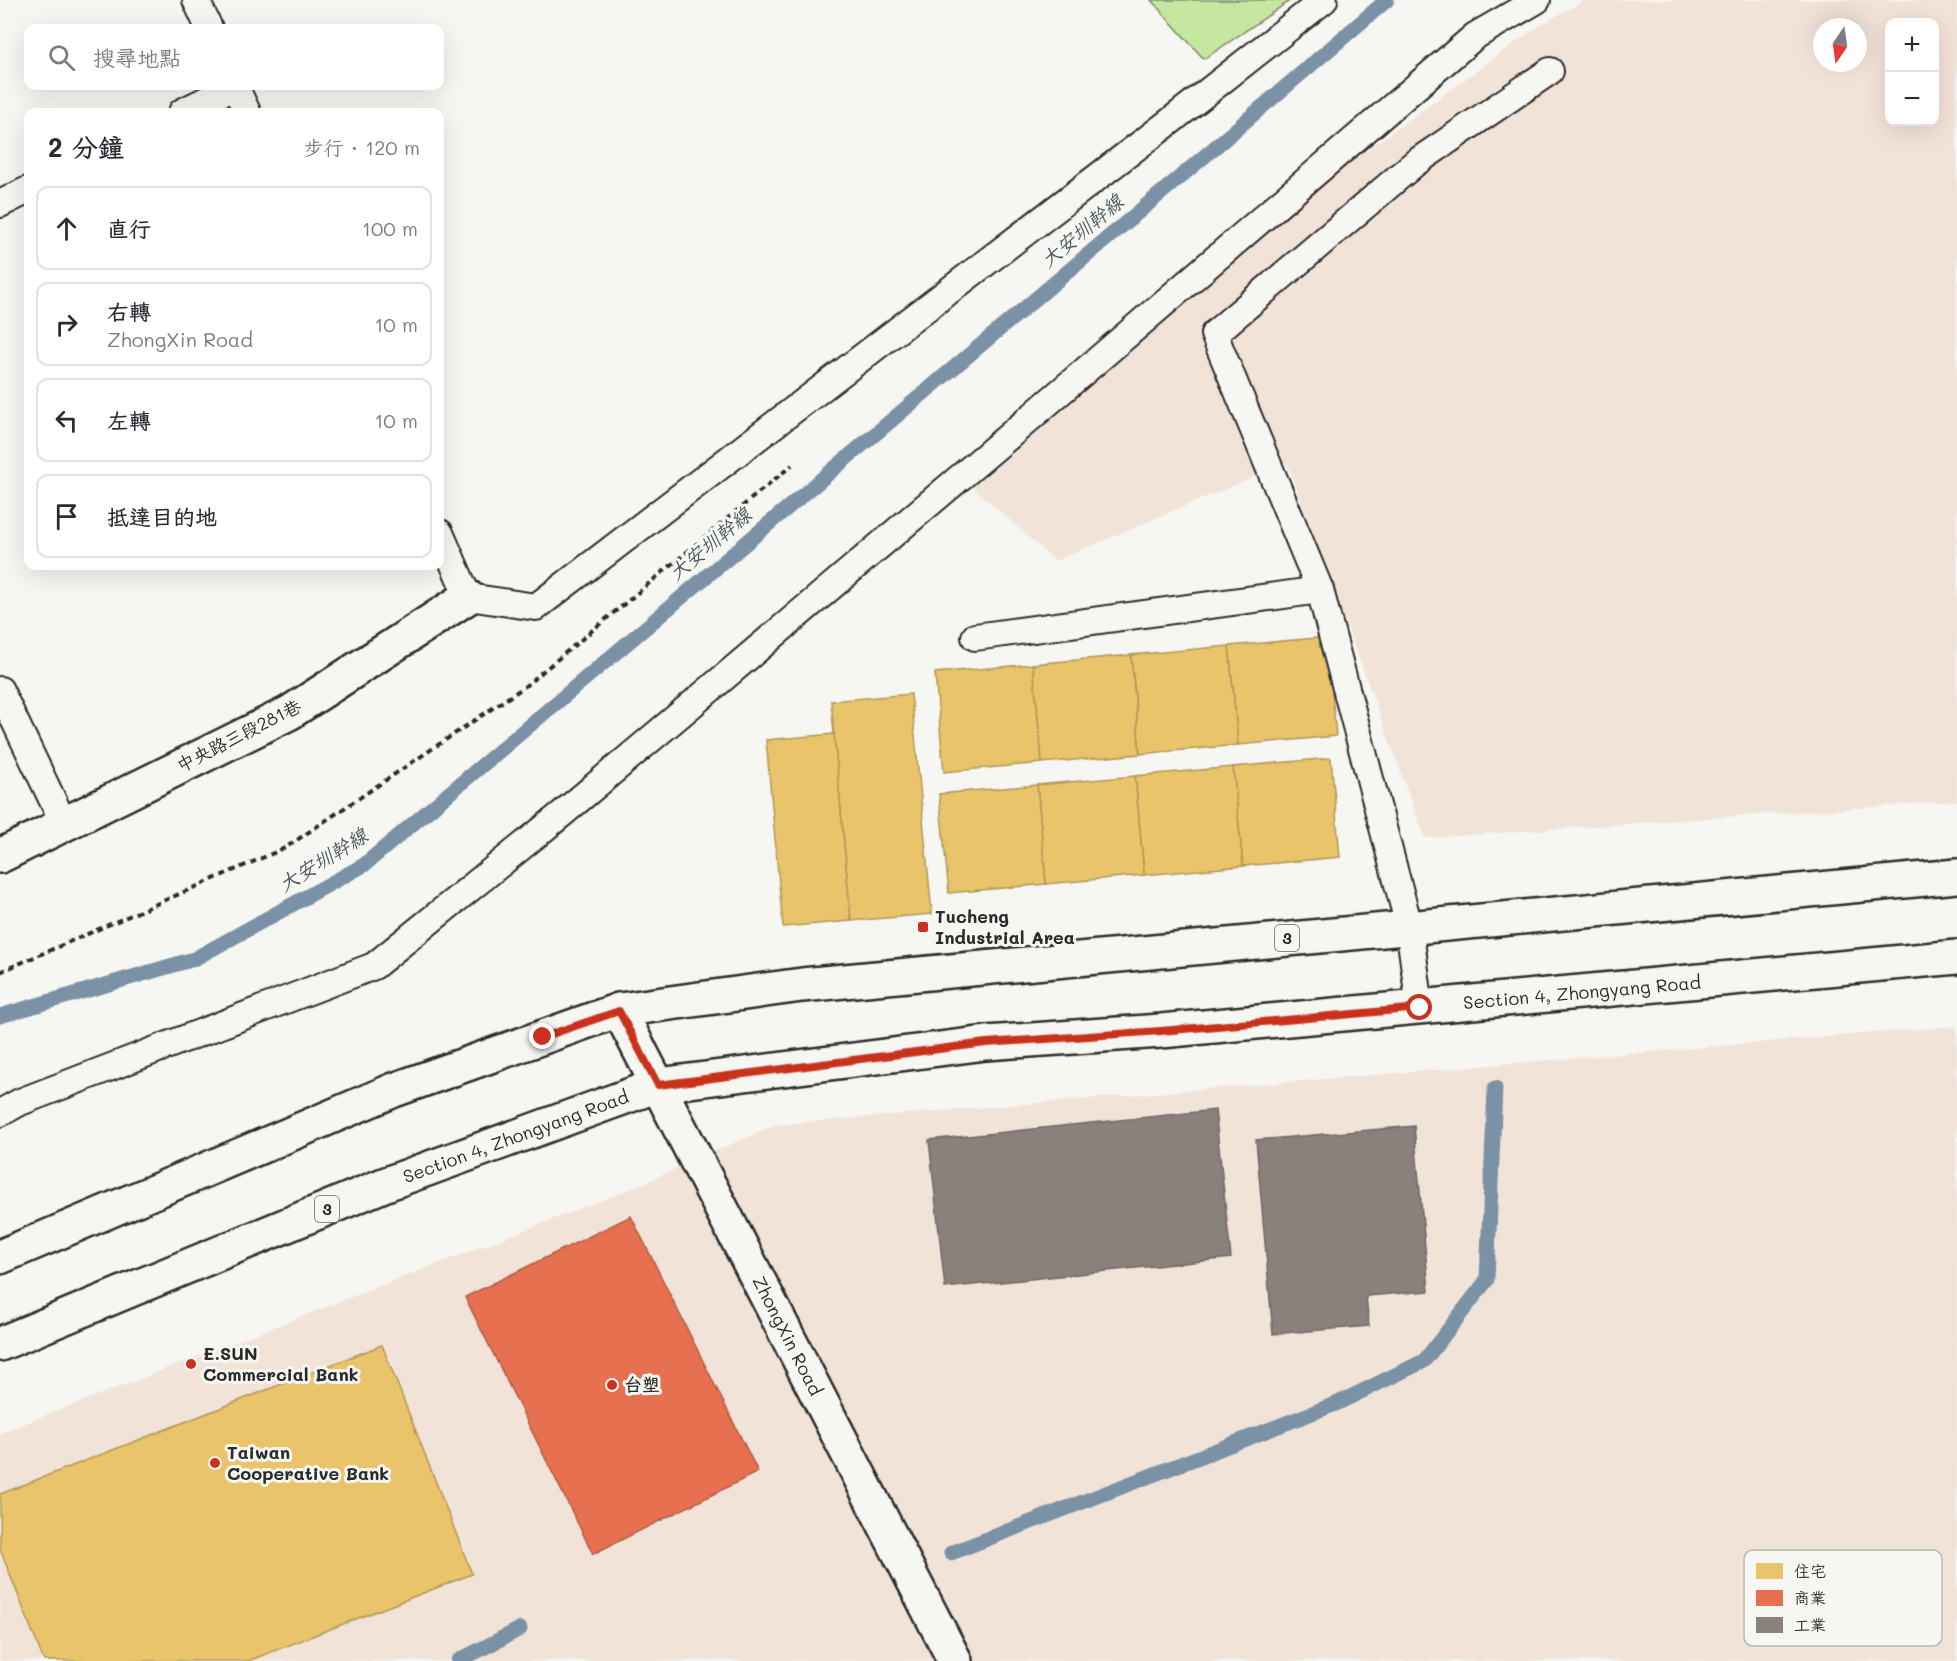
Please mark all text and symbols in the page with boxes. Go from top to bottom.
north arrow [1813,18,1867,72]
map controls [1885,18,1939,126]
button: + [1885,18,1939,72]
search box [24,24,444,90]
icon: search [45,41,78,74]
text: 搜尋地點 [93,43,181,72]
button: − [1885,72,1939,126]
text: 2 分鐘 [48,130,124,164]
text: 步行 · 120 m [304,134,420,160]
water label: 大安圳幹線 [1035,187,1129,272]
icon: ahead [50,212,83,245]
text: 直行 [107,214,151,243]
text: 100 m [362,215,418,241]
text: 右轉 [107,297,151,326]
icon: right [50,308,83,341]
text: 10 m [374,311,418,337]
text: ZhongXin Road [107,326,253,352]
icon: left [50,404,83,437]
text: 左轉 [107,406,151,435]
text: 10 m [374,407,418,433]
icon: arrive [50,500,83,533]
water label: 大安圳幹線 [663,500,757,585]
text: 抵達目的地 [107,502,217,531]
street label: 中央路三段281巷 [172,693,305,777]
water label: 大安圳幹線 [273,821,373,897]
place label: Tucheng Industrial Area [935,904,1075,949]
marker: Tucheng Industrial Area [916,920,930,934]
road number: 3 [1275,925,1299,951]
street label: Section 4, Zhongyang Road [1462,970,1702,1014]
route start [1406,994,1432,1020]
route end [529,1023,555,1049]
street label: Section 4, Zhongyang Road [400,1084,632,1188]
road number: 3 [315,1196,339,1222]
street label: ZhongXin Road [747,1272,828,1400]
place label: E.SUN Commercial Bank [203,1341,358,1386]
marker: E.SUN Commercial Bank [184,1357,198,1371]
place label: 台塑 [624,1372,660,1396]
marker: 台塑 [605,1378,619,1392]
place label: Taiwan Cooperative Bank [227,1440,389,1485]
marker: Taiwan Cooperative Bank [208,1456,222,1470]
legend [1744,1550,1942,1646]
text: 住宅 [1794,1560,1826,1581]
text: 商業 [1794,1587,1826,1608]
text: 工業 [1794,1614,1826,1635]

